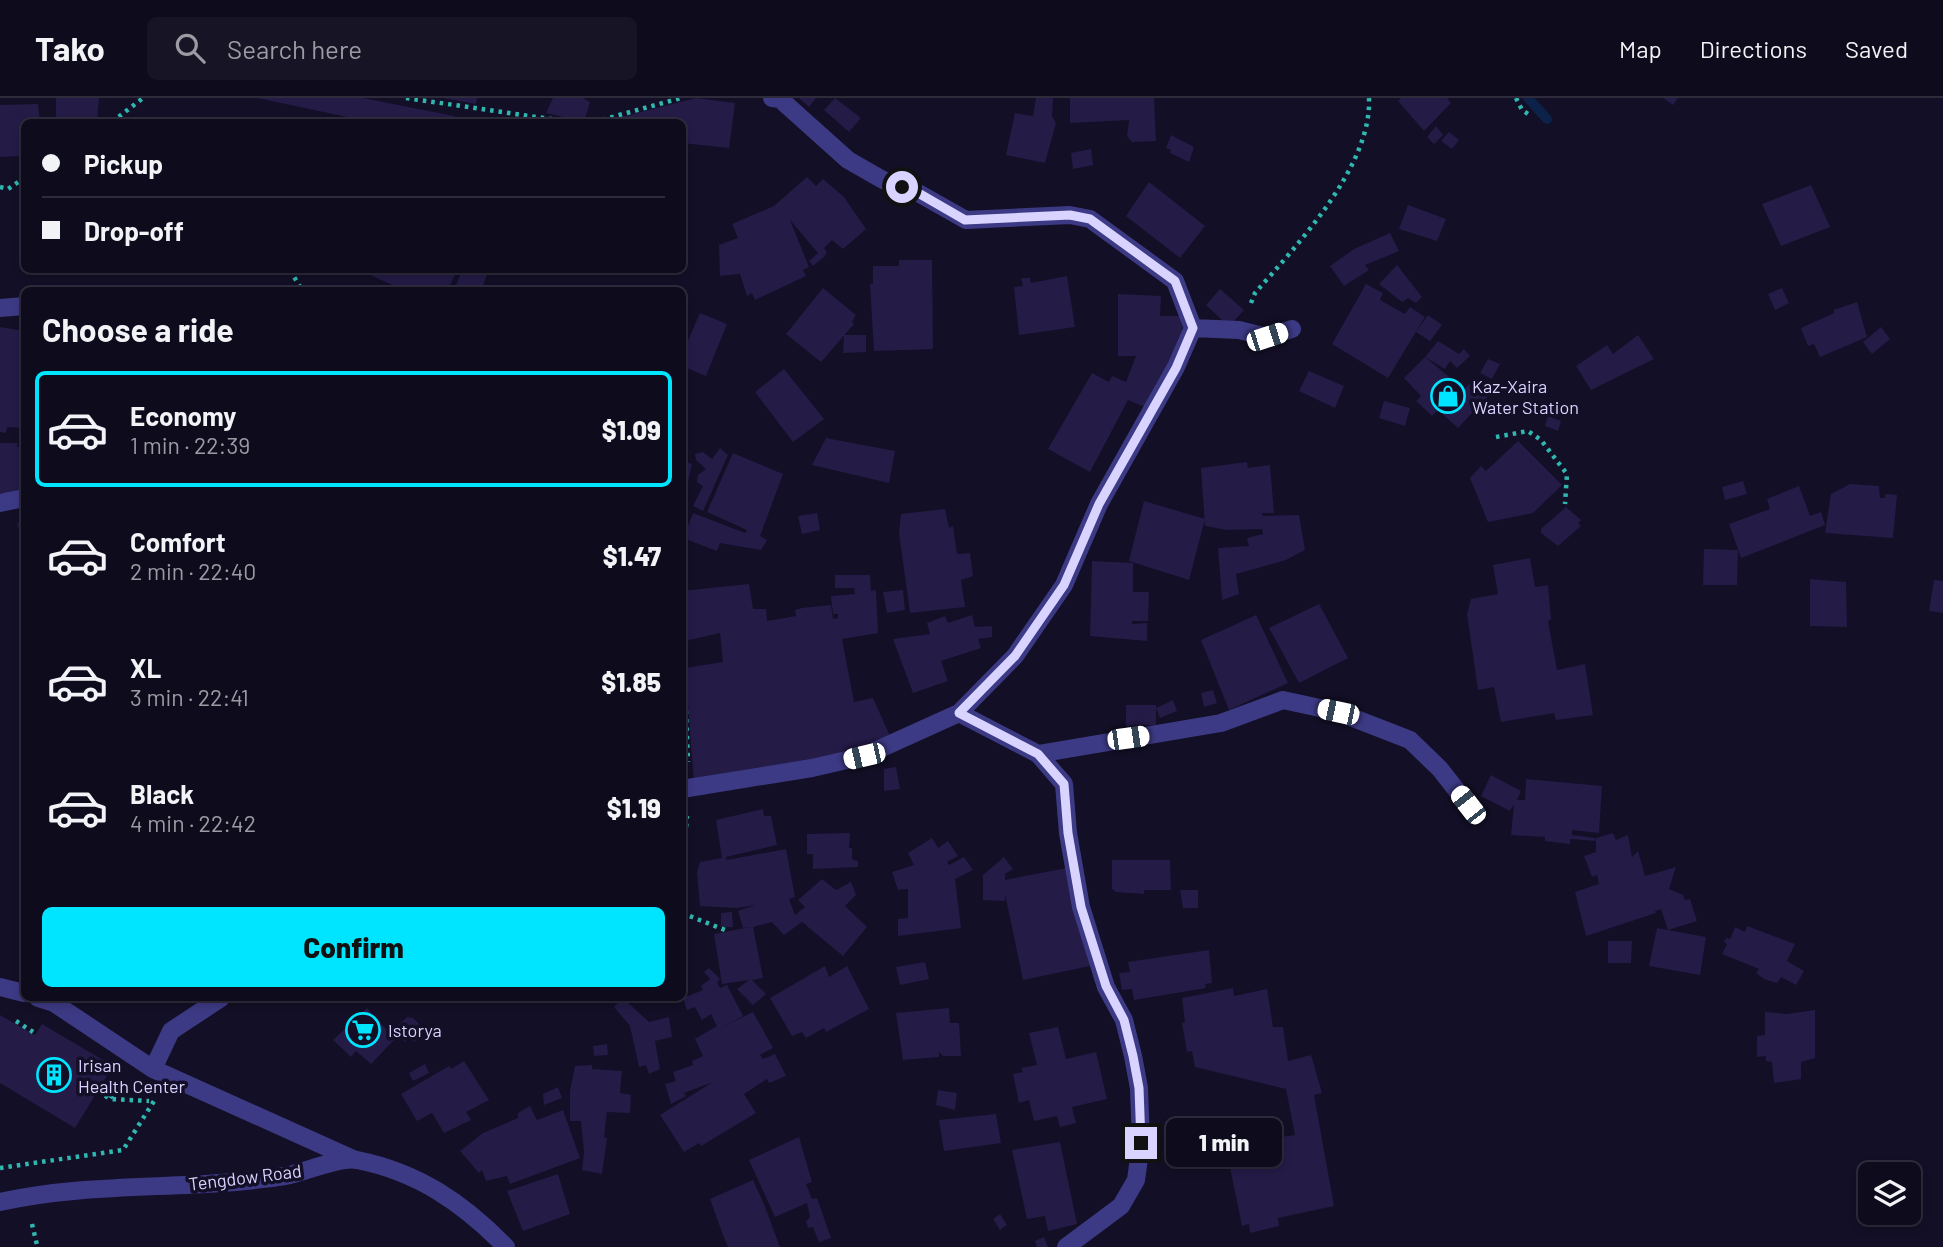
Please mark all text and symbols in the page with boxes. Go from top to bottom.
search box [147,17,637,80]
text: Tako [35,28,105,68]
icon: search [171,29,209,67]
text: Search here [227,33,362,64]
text: Map [1619,34,1662,63]
text: Directions [1700,34,1807,63]
text: Saved [1845,34,1908,63]
text: Pickup [84,148,163,179]
route start [886,171,918,203]
text: Drop-off [84,215,184,246]
text: Choose a ride [42,310,234,348]
car [1244,321,1291,353]
place label: Kaz-Xaira Water Station [1472,375,1579,418]
shop icon: Kaz-Xaira Water Station [1429,377,1467,415]
icon: car [46,398,109,461]
text: Economy [130,400,236,431]
text: $1.09 [602,414,661,445]
text: 1 min · 22:39 [130,431,250,459]
icon: car [46,524,109,587]
text: Comfort [130,526,226,557]
text: $1.47 [603,540,661,571]
text: 2 min · 22:40 [130,557,256,585]
icon: car [46,650,109,713]
text: XL [130,652,161,683]
text: $1.85 [601,666,661,697]
text: 3 min · 22:41 [130,683,249,711]
car [1316,697,1361,727]
car [1106,725,1151,751]
car [842,741,887,771]
icon: car [46,776,109,839]
text: Black [130,778,194,809]
car [1447,782,1490,828]
text: $1.19 [607,792,661,823]
text: 4 min · 22:42 [130,809,256,837]
button: Confirm [42,907,665,987]
supermarket icon: Istorya [344,1011,382,1049]
place label: Istorya [388,1019,442,1041]
place label: Irisan Health Center [78,1054,186,1097]
building icon: Irisan Health Center [35,1056,73,1094]
callout: 1 min [1166,1118,1281,1168]
route end [1125,1127,1157,1159]
text: 1 min [1199,1128,1249,1156]
street label: Tengdow Road [187,1159,303,1195]
map controls [1858,1162,1921,1225]
button: layers [1858,1162,1921,1225]

